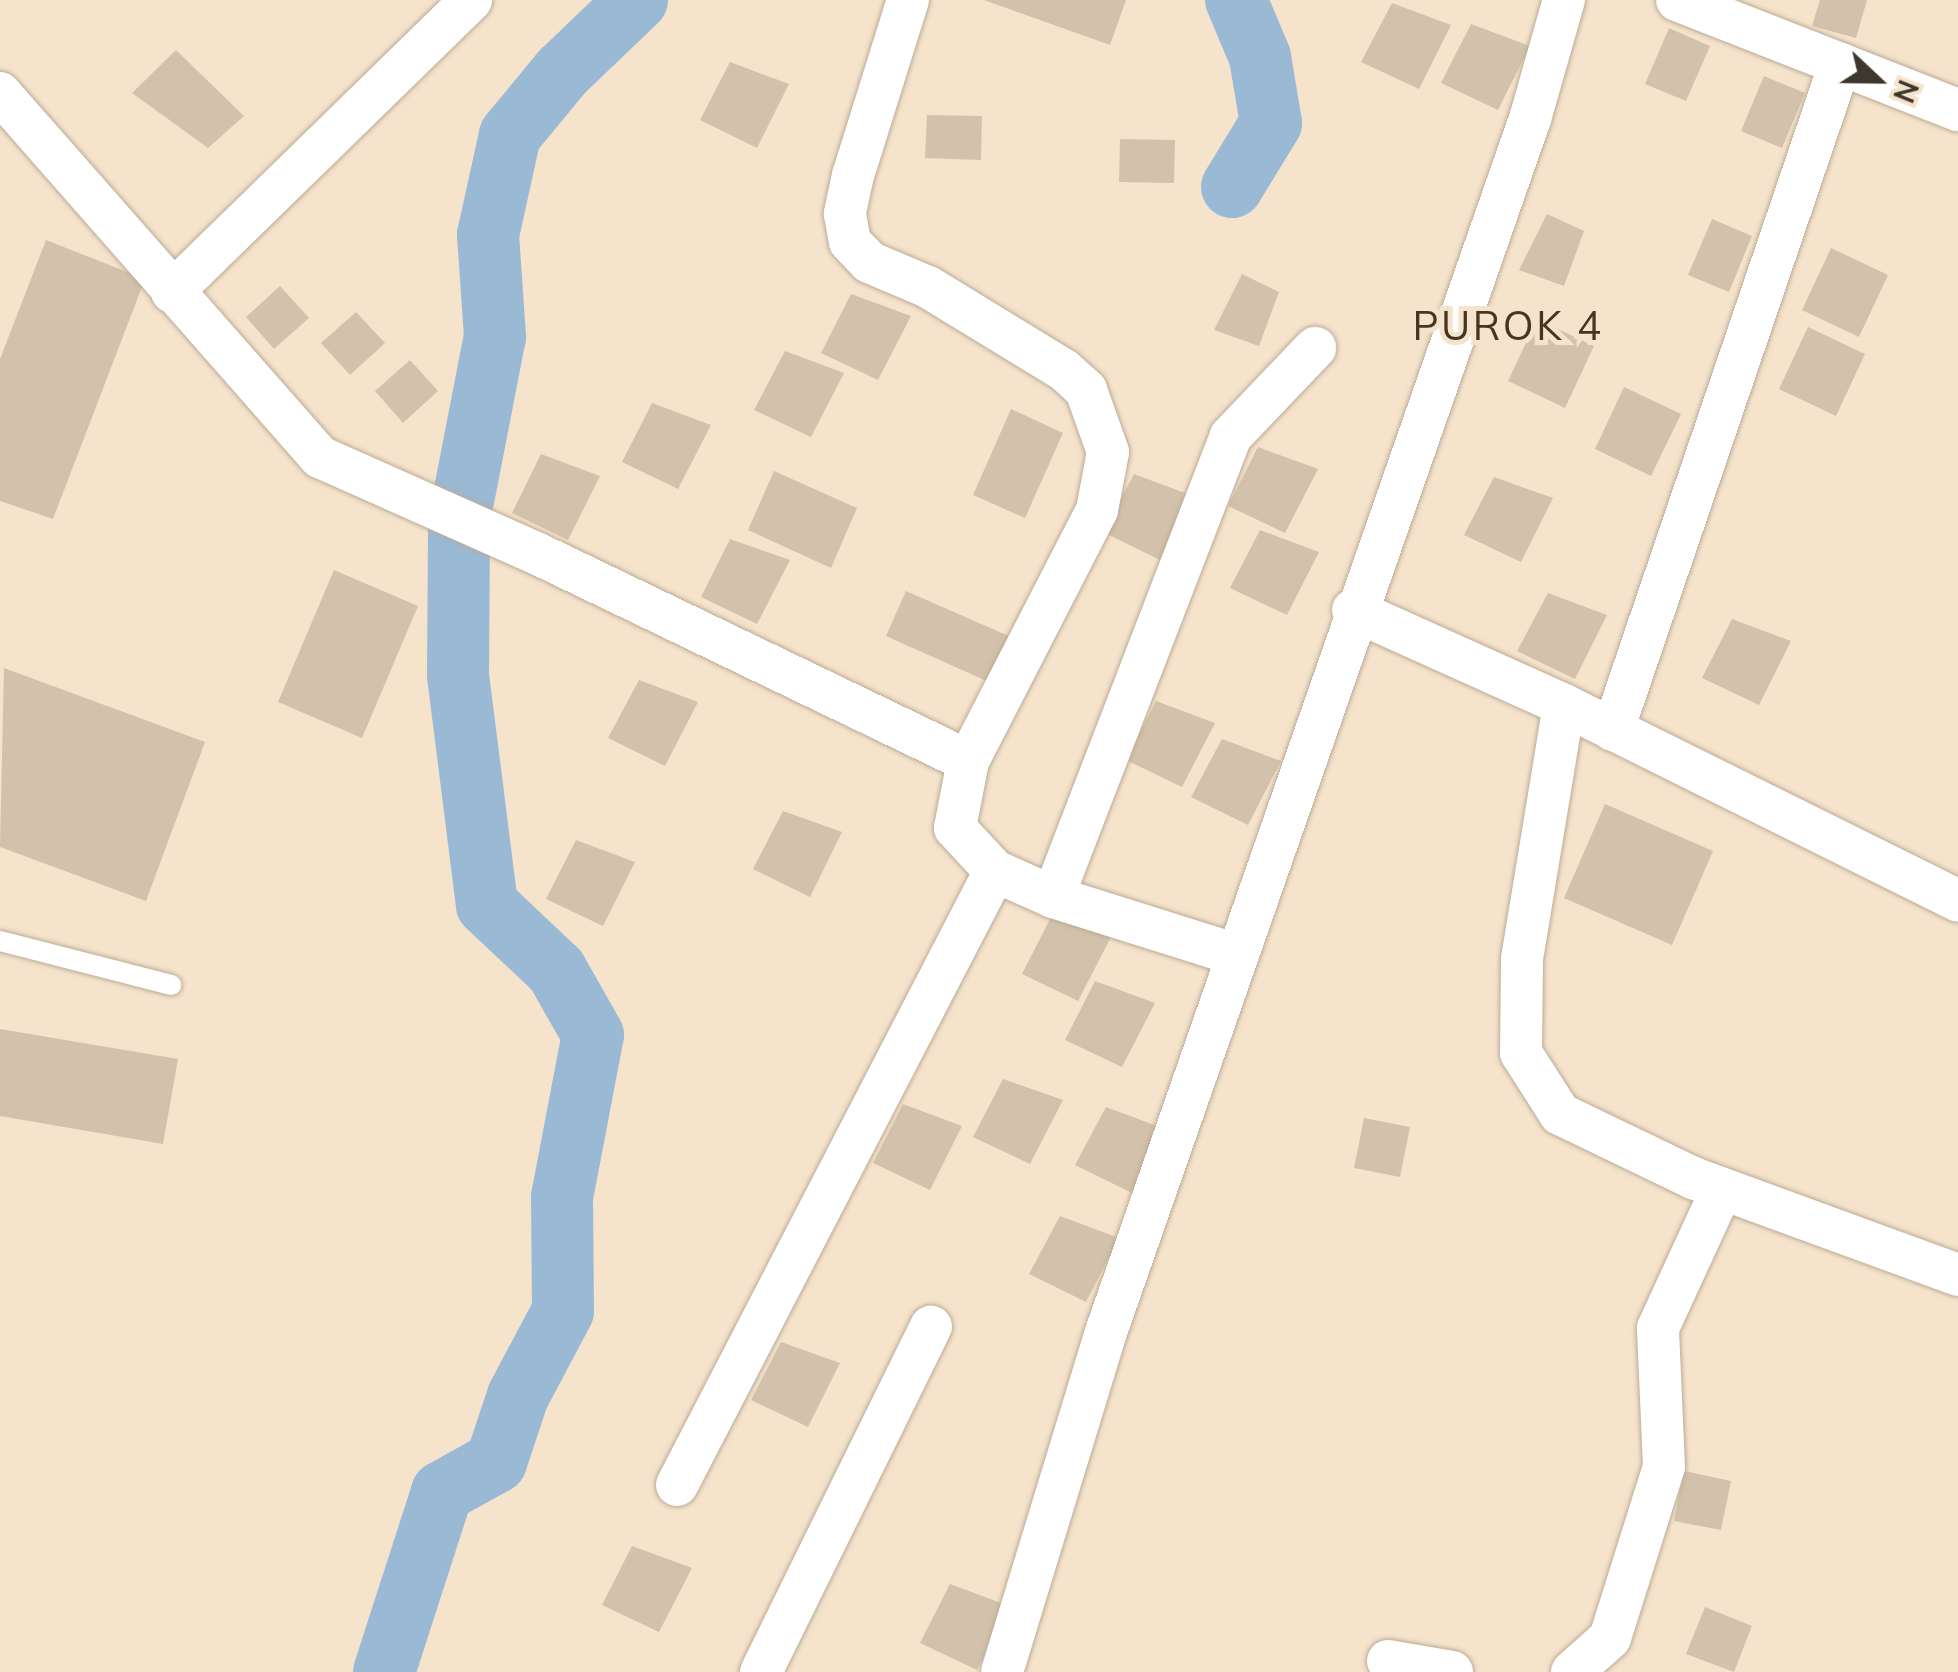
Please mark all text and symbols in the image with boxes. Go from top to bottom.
north arrow [1828,30,1928,130]
text: N [1886,75,1926,108]
district label: PUROK 4 [1413,301,1603,349]

